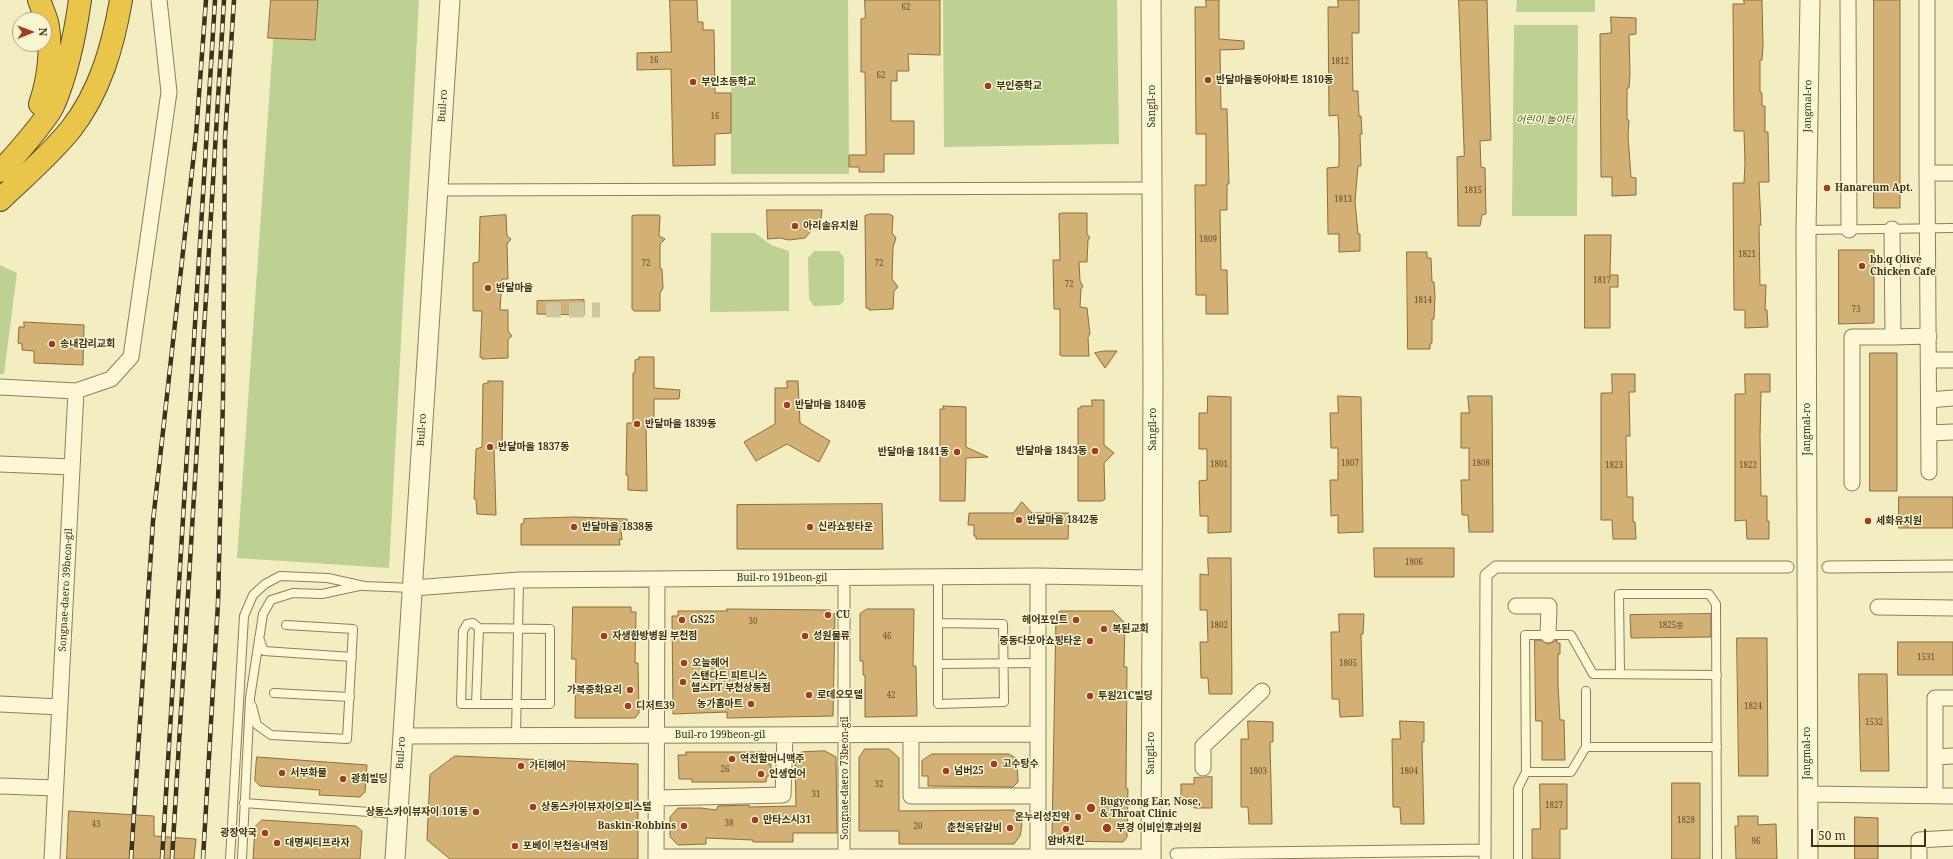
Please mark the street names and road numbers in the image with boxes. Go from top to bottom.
street label: Jangmal-ro [1802,80,1814,132]
street label: Sangil-ro [1146,85,1158,127]
street label: Buil-ro [436,89,450,123]
street label: Jangmal-ro [1801,403,1813,455]
street label: Sangil-ro [1147,408,1159,450]
street label: Buil-ro [415,413,429,447]
street label: Songnae-daero 39beon-gil [57,528,75,652]
street label: Buil-ro 191beon-gil [737,572,827,584]
street label: Songnae-daero 73beon-gil [839,716,851,840]
street label: Jangmal-ro [1801,727,1813,779]
street label: Buil-ro 199beon-gil [675,729,765,741]
street label: Sangil-ro [1145,732,1157,774]
street label: Buil-ro [394,736,408,770]

